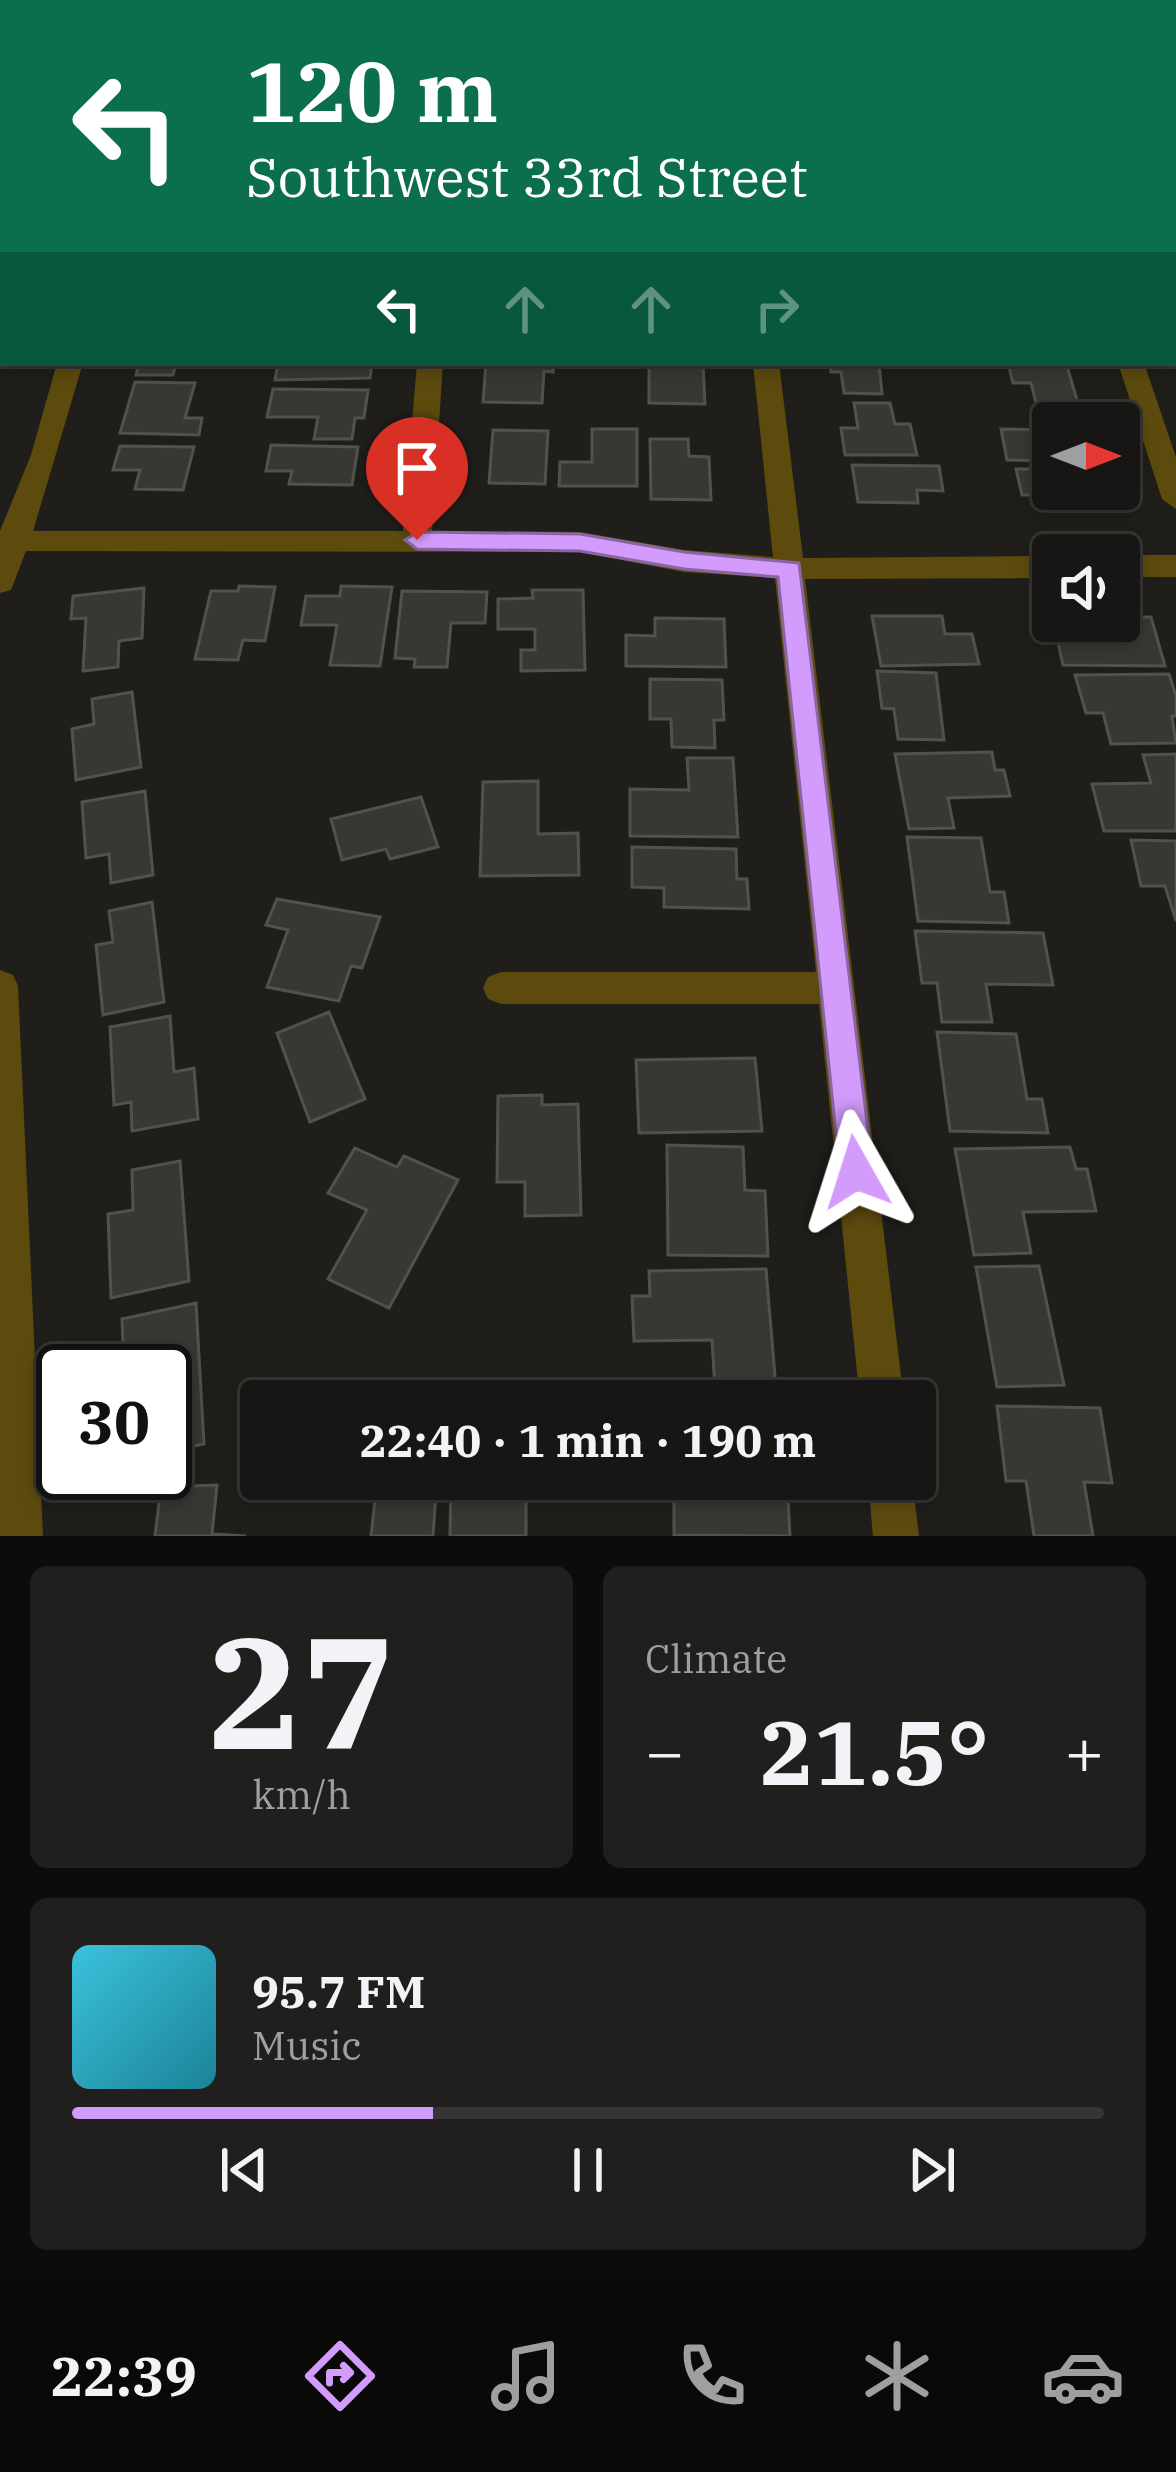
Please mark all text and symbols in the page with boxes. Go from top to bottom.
text: 120 m [246,36,498,145]
icon: left [48,48,204,204]
text: Southwest 33rd Street [246,142,808,212]
icon: left [366,276,432,342]
icon: ahead [492,276,558,342]
icon: ahead [618,276,684,342]
icon: right [744,276,810,342]
north arrow [1032,402,1140,510]
map controls [1032,402,1140,642]
pin [366,417,468,540]
icon: arrive [384,435,450,501]
button: sound [1032,534,1140,642]
position arrow [793,1109,919,1235]
speed limit sign: 30 [36,1344,192,1500]
text: 22:40 · 1 min · 190 m [360,1411,816,1469]
text: 27 [208,1589,395,1792]
text: Climate [645,1633,787,1684]
text: 21.5° [760,1693,989,1810]
text: − [645,1708,685,1794]
text: + [1064,1708,1104,1794]
text: km/h [252,1769,351,1820]
text: 95.7 FM [252,1962,425,2020]
text: Music [252,2020,362,2071]
icon: previous [211,2137,277,2203]
icon: pause [555,2137,621,2203]
icon: next [899,2137,965,2203]
icon: directions [298,2334,382,2418]
icon: music [484,2334,568,2418]
icon: phone [670,2334,754,2418]
icon: climate [855,2334,939,2418]
icon: car [1041,2334,1125,2418]
text: 22:39 [51,2341,197,2411]

